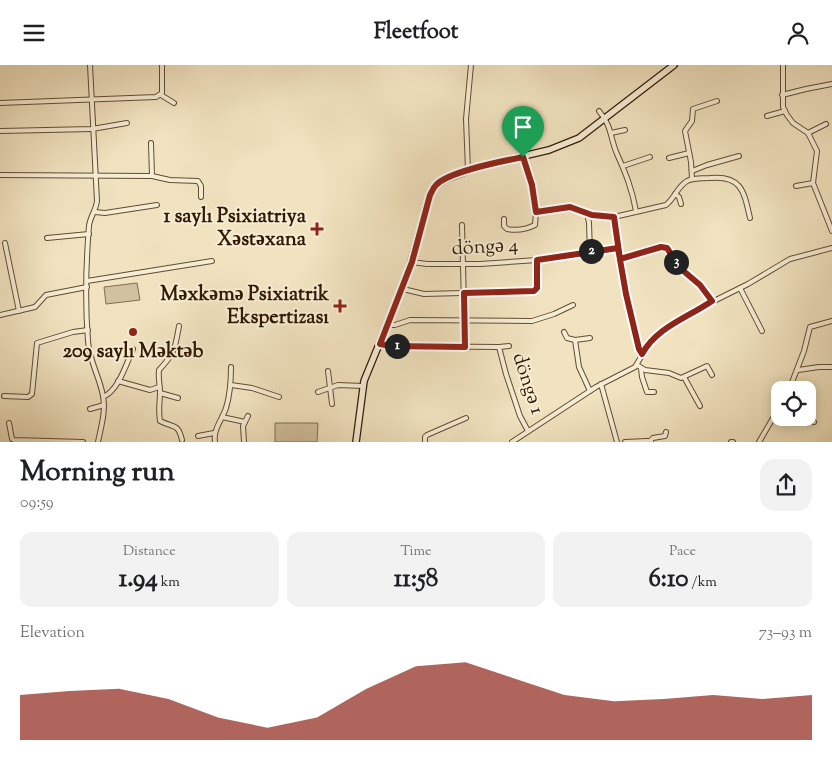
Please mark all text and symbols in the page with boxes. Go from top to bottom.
text: Fleetfoot [374,17,458,49]
icon: menu [20,19,48,47]
icon: person [784,19,812,47]
pin [502,106,544,157]
icon: arrive [509,113,537,141]
place label: 1 saylı Psixiatriya Xəstəxana [163,203,307,255]
marker: 1 saylı Psixiatriya Xəstəxana [310,222,324,236]
street label: döngə 4 [451,232,519,264]
pin: 2 [578,239,604,263]
text: 2 [588,241,595,261]
pin: 3 [664,249,688,275]
text: 3 [674,252,679,272]
place label: Məxkəmə Psixiatrik Ekspertizası [160,281,329,333]
marker: Məxkəmə Psixiatrik Ekspertizası [333,299,347,313]
marker: 209 saylı Məktəb [127,326,139,338]
pin: 1 [384,333,410,359]
text: 1 [395,336,400,356]
place label: 209 saylı Məktəb [63,338,203,367]
street label: döngə 1 [503,349,551,419]
map controls [771,381,816,426]
button: locate [771,381,816,426]
text: Morning run [20,453,175,493]
button: share [760,459,812,511]
text: 09:59 [20,492,54,515]
text: Distance [123,542,176,562]
text: Time [400,542,432,562]
text: Pace [669,542,696,562]
text: 1.94 [119,562,158,598]
text: 11:58 [394,562,438,598]
text: 6:10 [648,562,689,598]
text: km [158,573,180,593]
text: /km [689,573,717,593]
text: Elevation [20,622,85,645]
text: 73–93 m [759,622,812,645]

